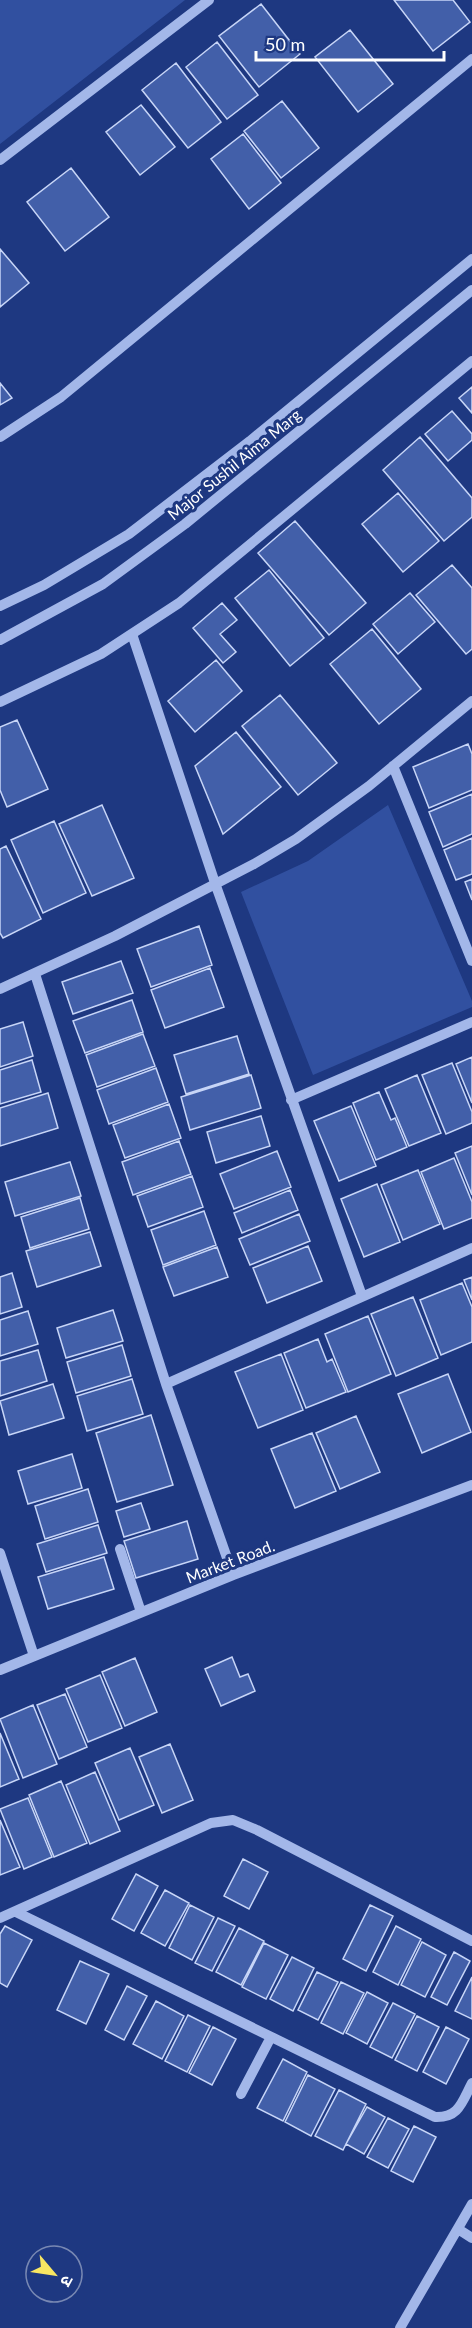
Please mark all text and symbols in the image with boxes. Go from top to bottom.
scale bar [256,24,444,62]
text: 50 m [265,33,305,55]
street label: Major Sushil Aima Marg [164,404,304,524]
street label: Market Road. [183,1535,277,1587]
north arrow [24,2244,84,2304]
text: उ [57,2273,78,2291]

